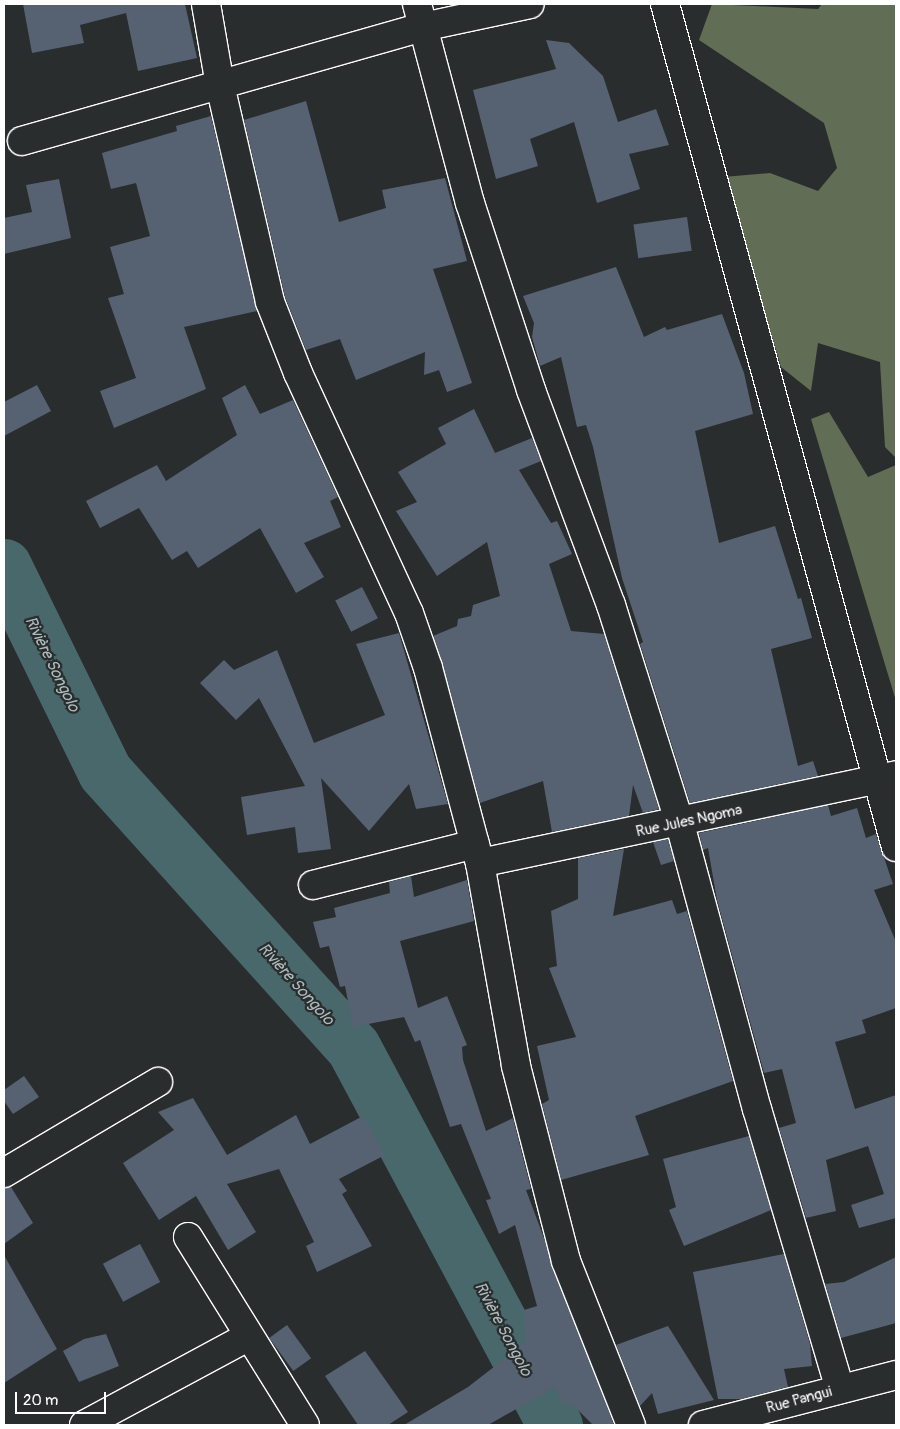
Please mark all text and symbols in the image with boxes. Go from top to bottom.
water label: Rivière Songolo [21,613,83,715]
street label: Rue Jules Ngoma [634,801,744,841]
water label: Rivière Songolo [254,939,338,1029]
water label: Rivière Songolo [470,1279,536,1379]
scale bar [18,1382,109,1414]
street label: Rue Pangui [764,1383,834,1417]
text: 20 m [23,1391,58,1410]

